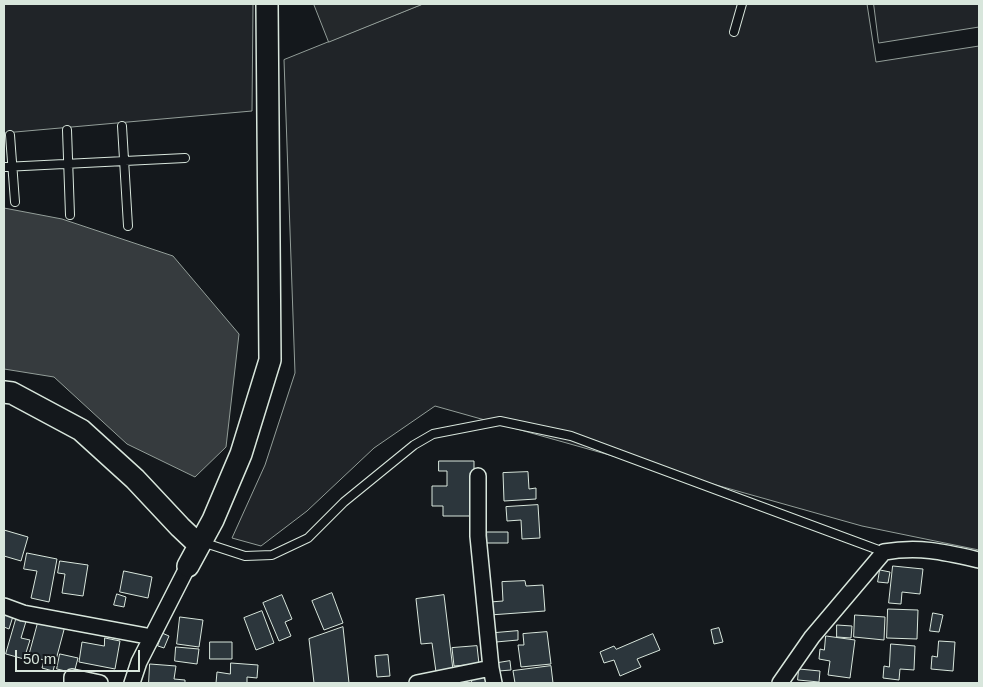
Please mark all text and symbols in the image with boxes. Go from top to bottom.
scale bar [18,640,142,672]
text: 50 m [23,650,56,667]

